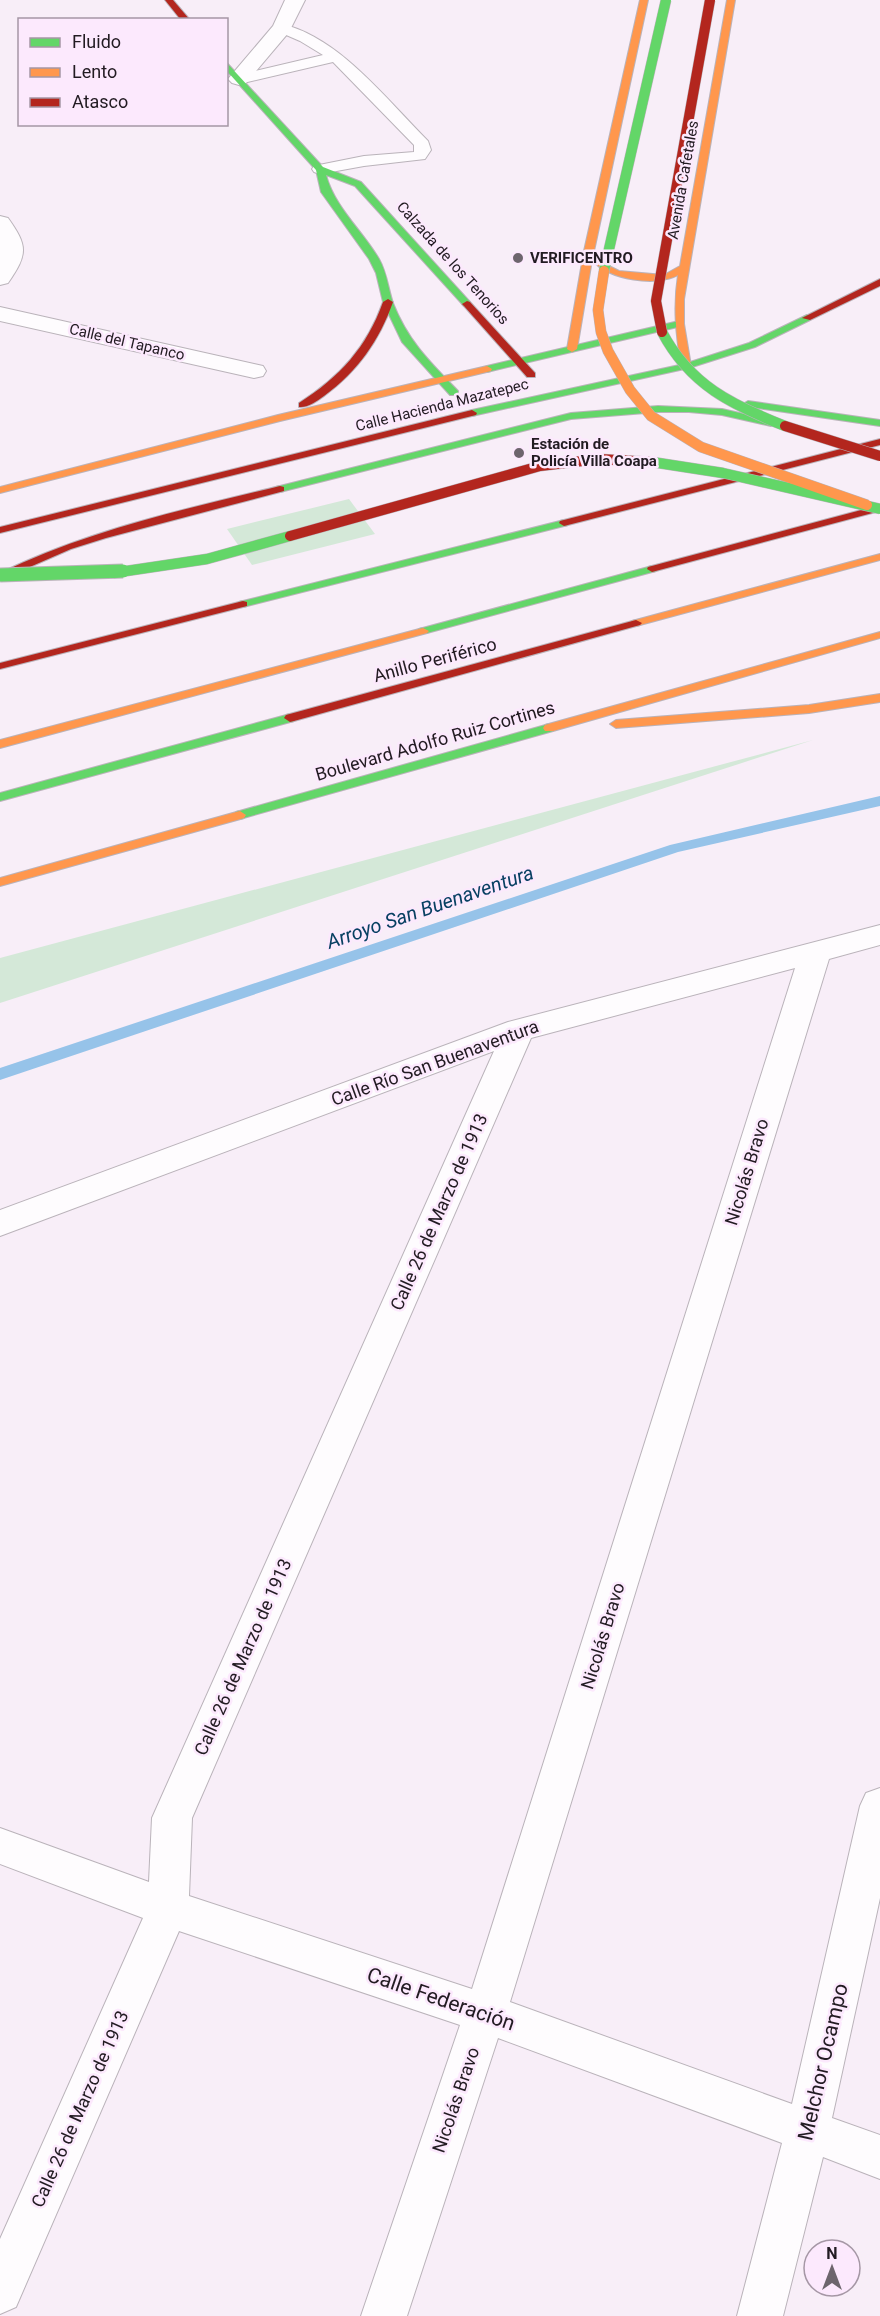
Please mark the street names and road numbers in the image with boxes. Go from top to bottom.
street label: Avenida Cafetales [664,119,702,241]
street label: Calzada de los Tenorios [393,198,513,328]
street label: Calle del Tapanco [68,320,186,364]
street label: Calle Hacienda Mazatepec [354,375,531,435]
street label: Anillo Periférico [371,633,499,686]
street label: Boulevard Adolfo Ruiz Cortines [313,696,557,785]
street label: Calle Río San Buenaventura [328,1015,541,1110]
street label: Calle 26 de Marzo de 1913 [386,1110,491,1313]
street label: Nicolás Bravo [720,1116,773,1228]
street label: Calle 26 de Marzo de 1913 [190,1555,295,1758]
street label: Nicolás Bravo [576,1580,629,1692]
street label: Calle Federación [364,1962,518,2036]
street label: Melchor Ocampo [793,1981,853,2143]
street label: Calle 26 de Marzo de 1913 [27,2007,132,2210]
street label: Nicolás Bravo [428,2044,483,2155]

